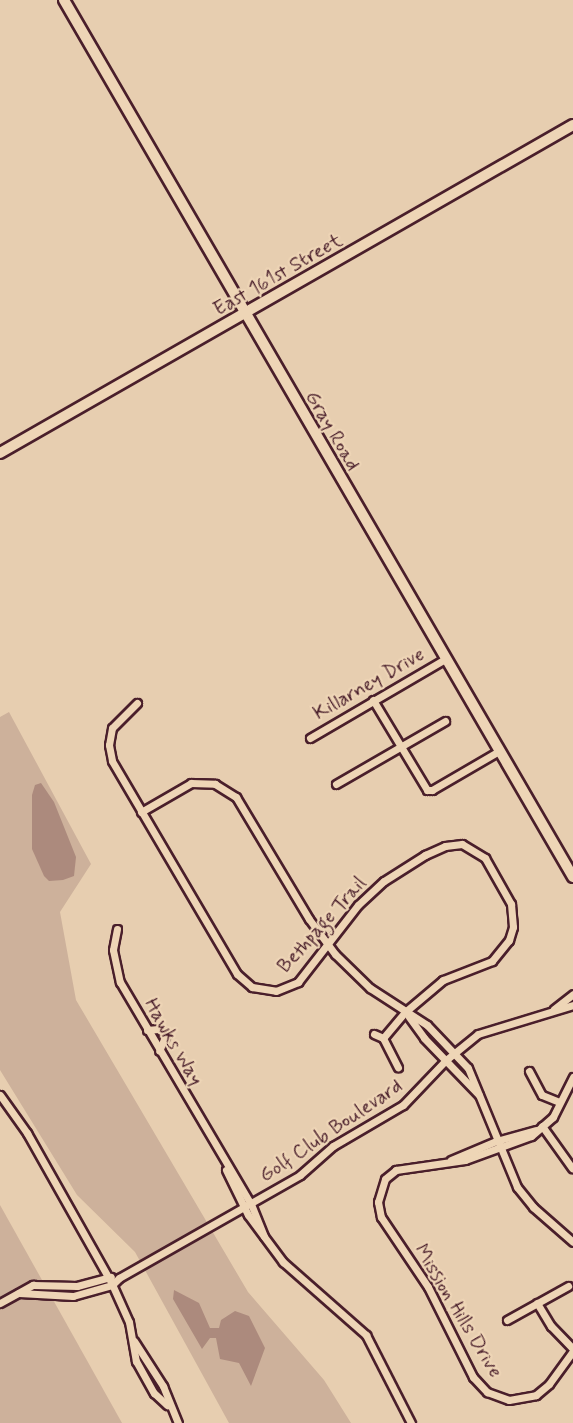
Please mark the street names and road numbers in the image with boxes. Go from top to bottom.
street label: East 161st Street [209,228,347,322]
street label: Gray Road [300,388,364,474]
street label: Killarney Drive [309,642,429,726]
street label: Bethpage Trail [274,873,370,977]
street label: Hawks Way [138,993,208,1091]
street label: Golf Club Boulevard [256,1075,406,1187]
street label: Mission Hills Drive [409,1240,507,1382]

